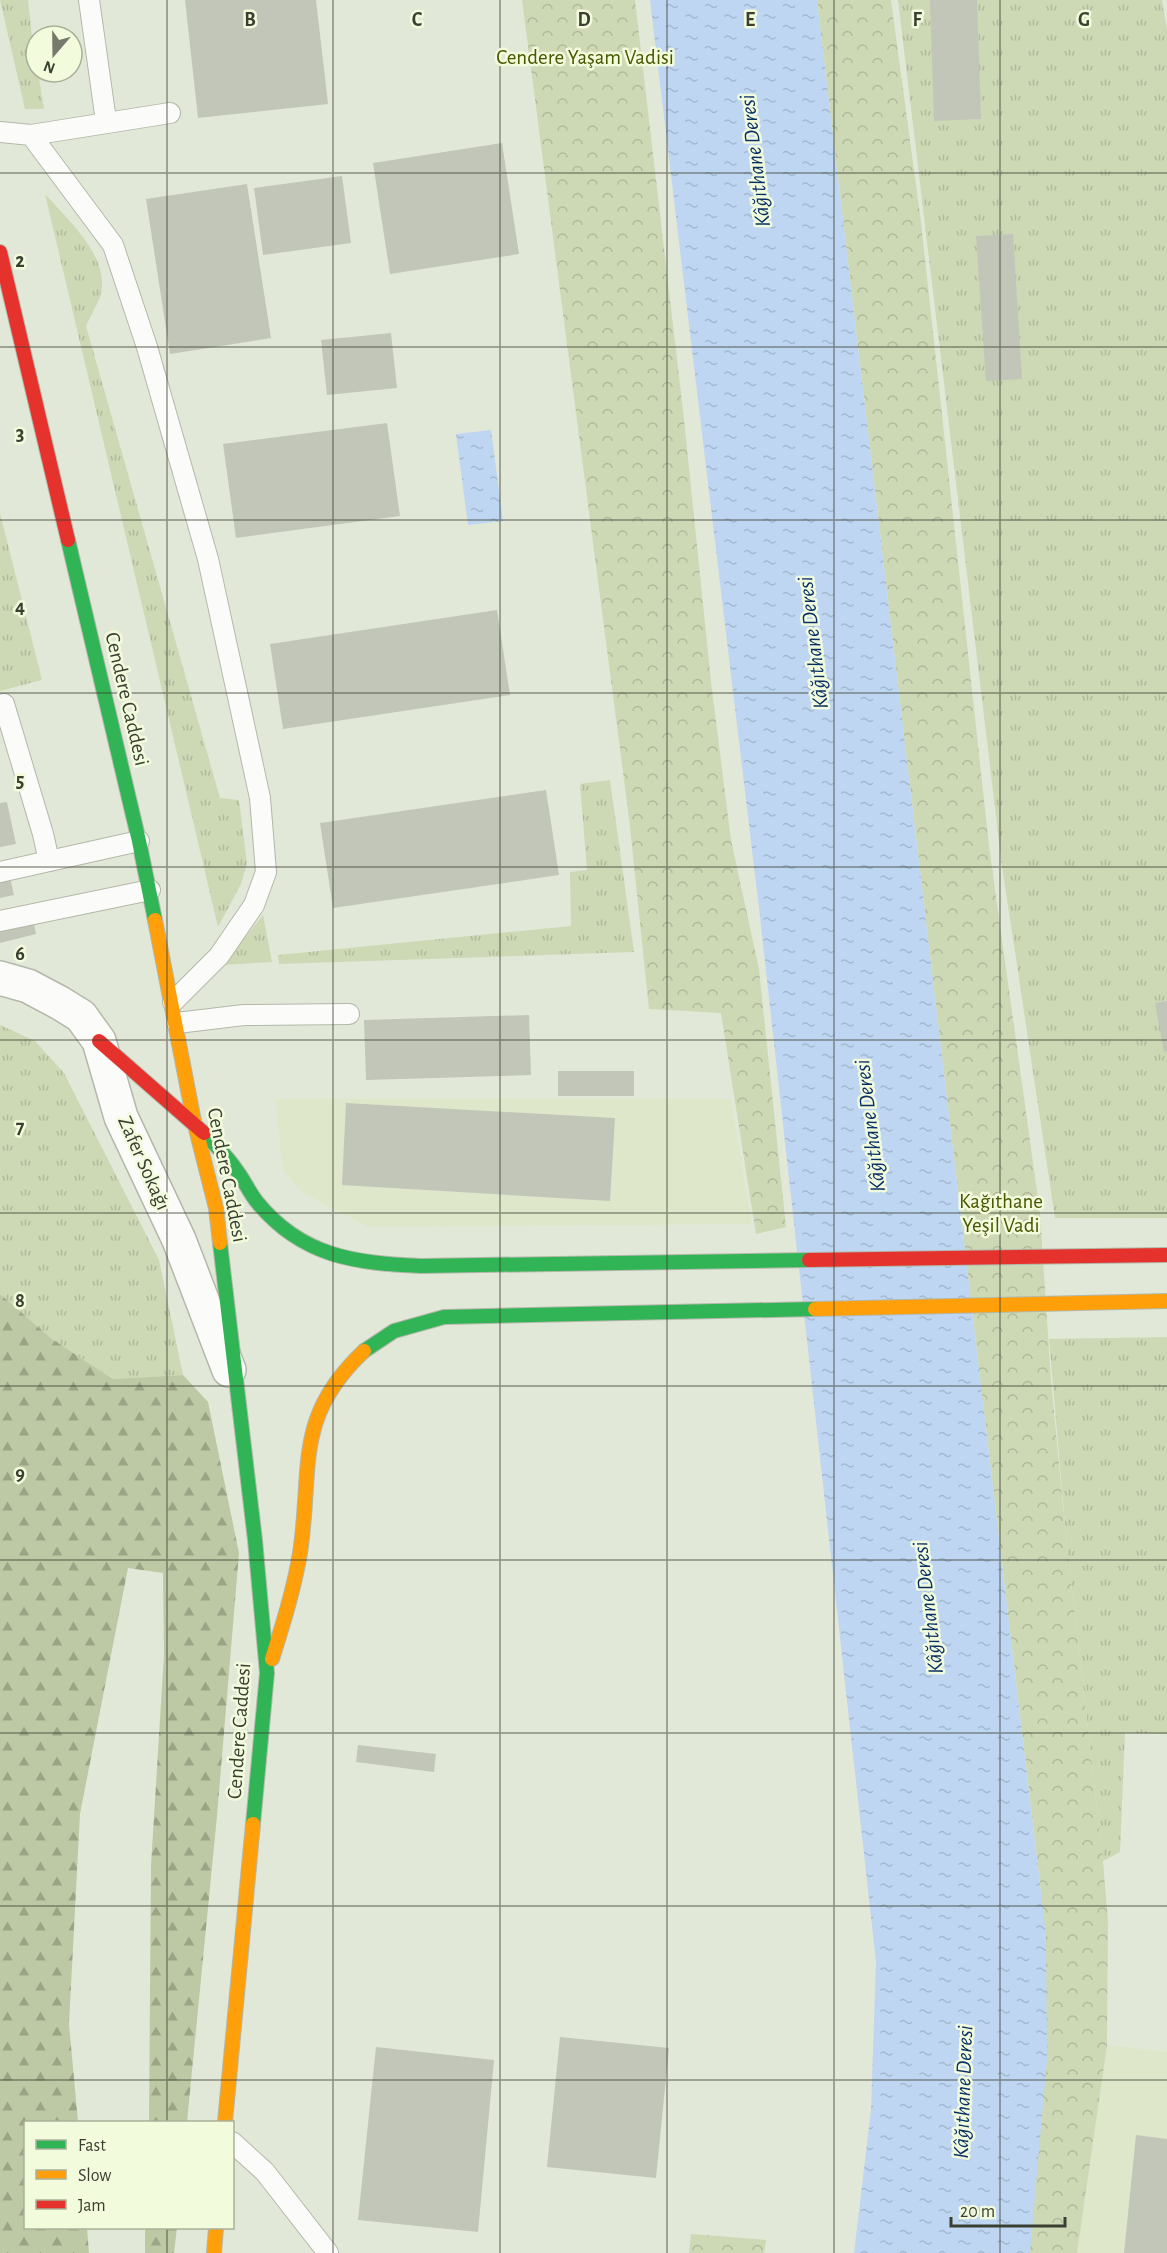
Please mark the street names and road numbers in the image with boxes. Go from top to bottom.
street label: Cendere Caddesi [101,630,153,768]
street label: Cendere Caddesi [204,1106,250,1244]
street label: Zafer Sokağı [114,1113,174,1213]
street label: Cendere Caddesi [224,1662,254,1800]

